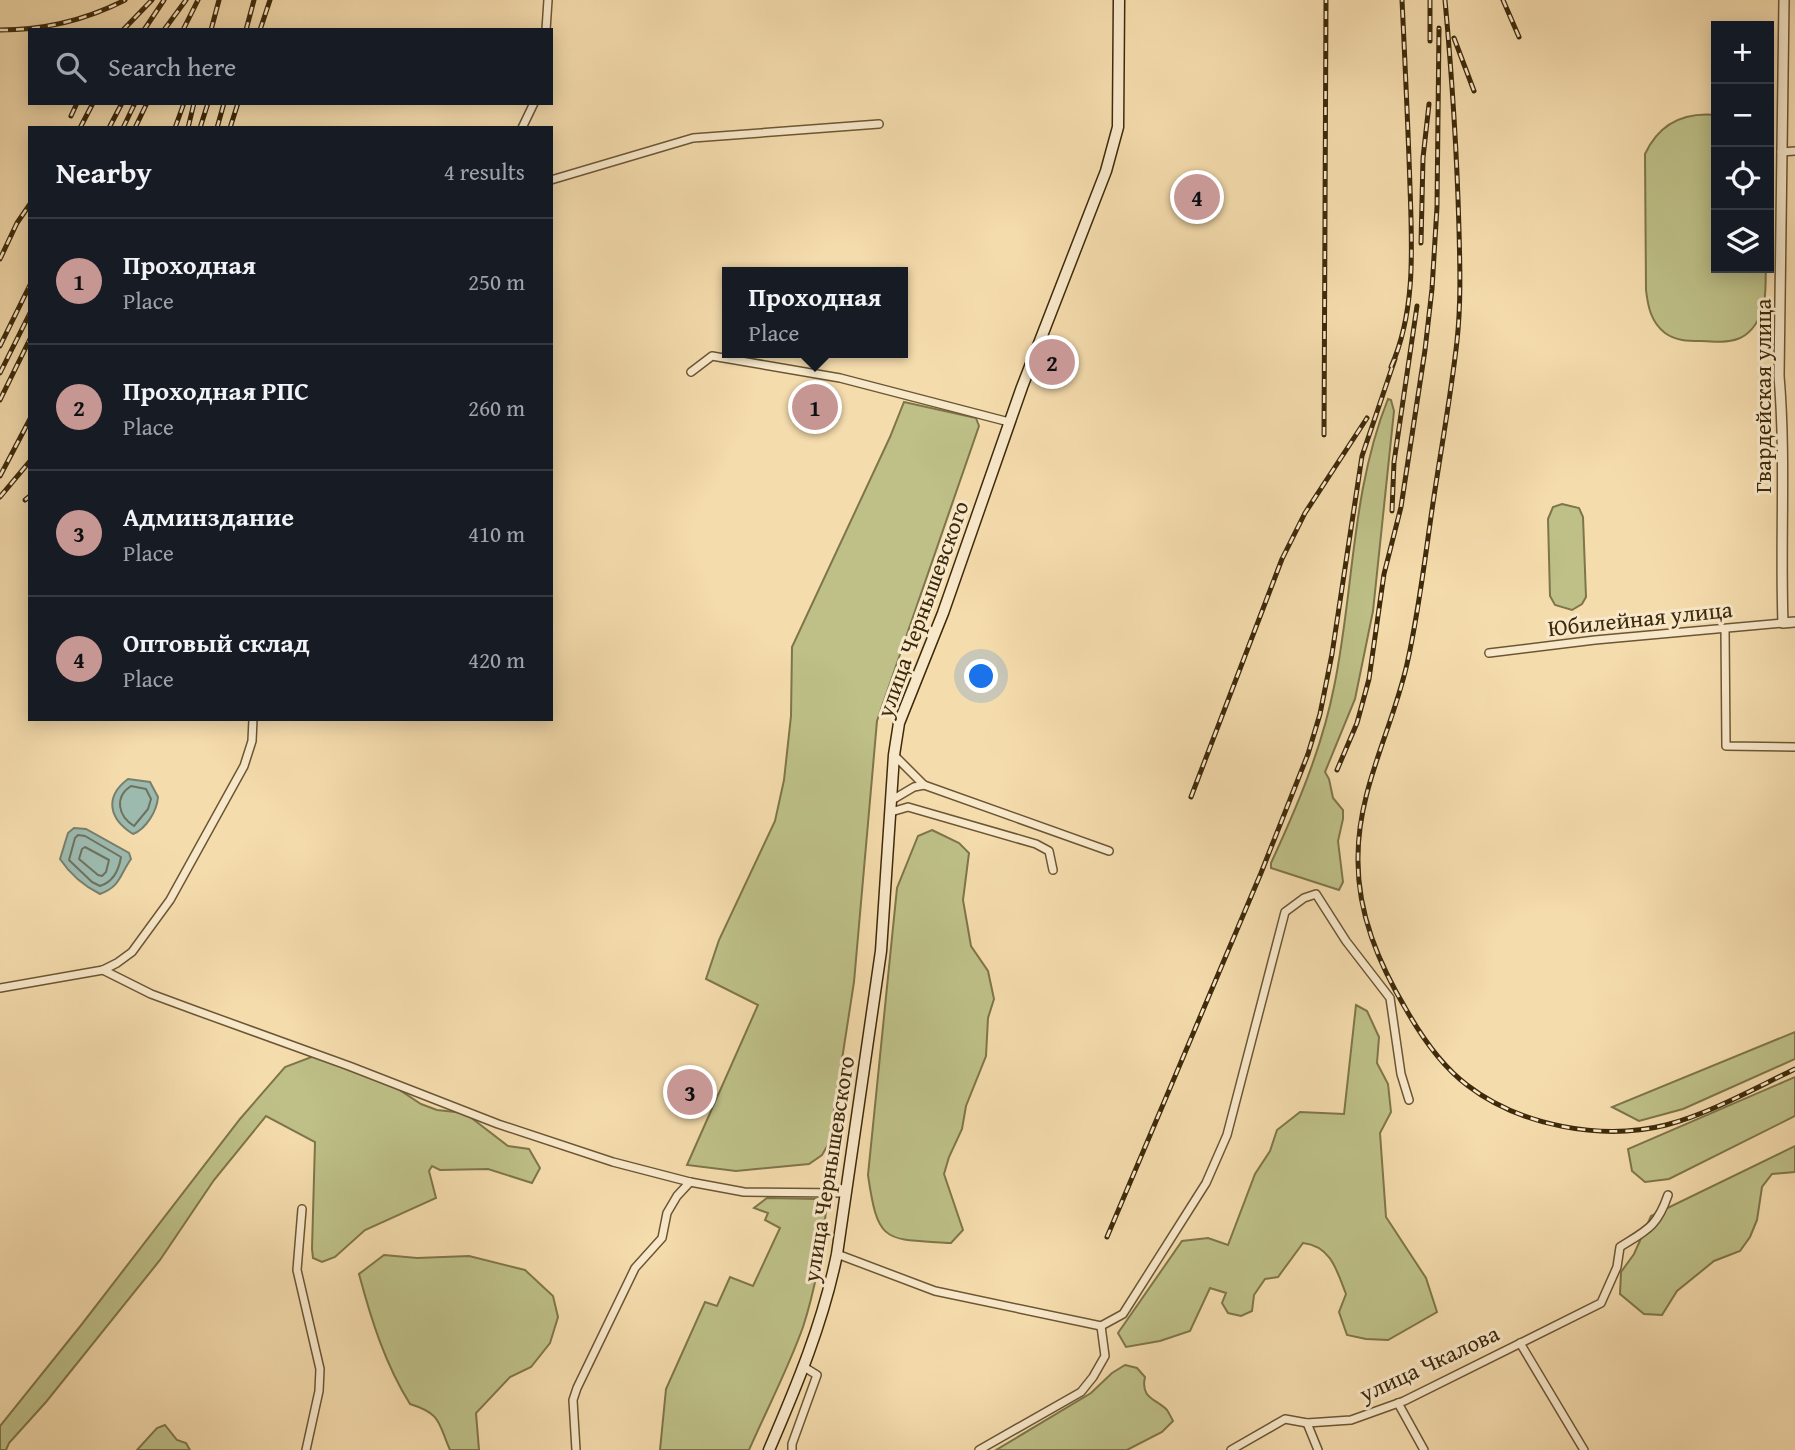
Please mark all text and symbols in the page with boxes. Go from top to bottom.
map controls [1711,21,1774,273]
button: + [1711,21,1774,84]
search box [28,28,553,105]
text: Search here [108,47,236,86]
icon: search [52,48,90,86]
button: − [1711,84,1774,147]
button: locate [1711,147,1774,210]
text: Nearby [56,150,152,194]
text: 4 results [444,155,525,188]
pin: 4 [1174,171,1220,223]
button: layers [1711,210,1774,273]
text: Проходная [123,245,256,284]
text: 1 [73,265,85,298]
text: 250 m [468,265,525,298]
popup [722,267,908,358]
text: Проходная [749,277,881,316]
text: Place [123,284,174,317]
street label: Гвардейская улица [1746,299,1779,493]
text: Place [749,316,799,349]
pin: 2 [1029,336,1075,388]
text: Проходная РПС [123,371,309,410]
pin: 1 [792,381,838,433]
text: 2 [73,391,85,424]
text: 260 m [468,391,525,424]
text: Place [123,410,174,443]
street label: улица Чернышевского [867,496,977,723]
text: Админздание [123,497,294,536]
text: 3 [73,517,85,550]
text: 410 m [468,517,525,550]
text: Place [123,536,174,569]
street label: Юбилейная улица [1546,592,1734,644]
text: Оптовый склад [123,623,310,662]
text: 4 [73,643,85,676]
text: 420 m [468,643,525,676]
your location [964,659,998,693]
text: Place [123,662,174,695]
street label: улица Чернышевского [794,1053,862,1286]
pin: 3 [667,1066,713,1118]
street label: улица Чкалова [1353,1316,1504,1410]

